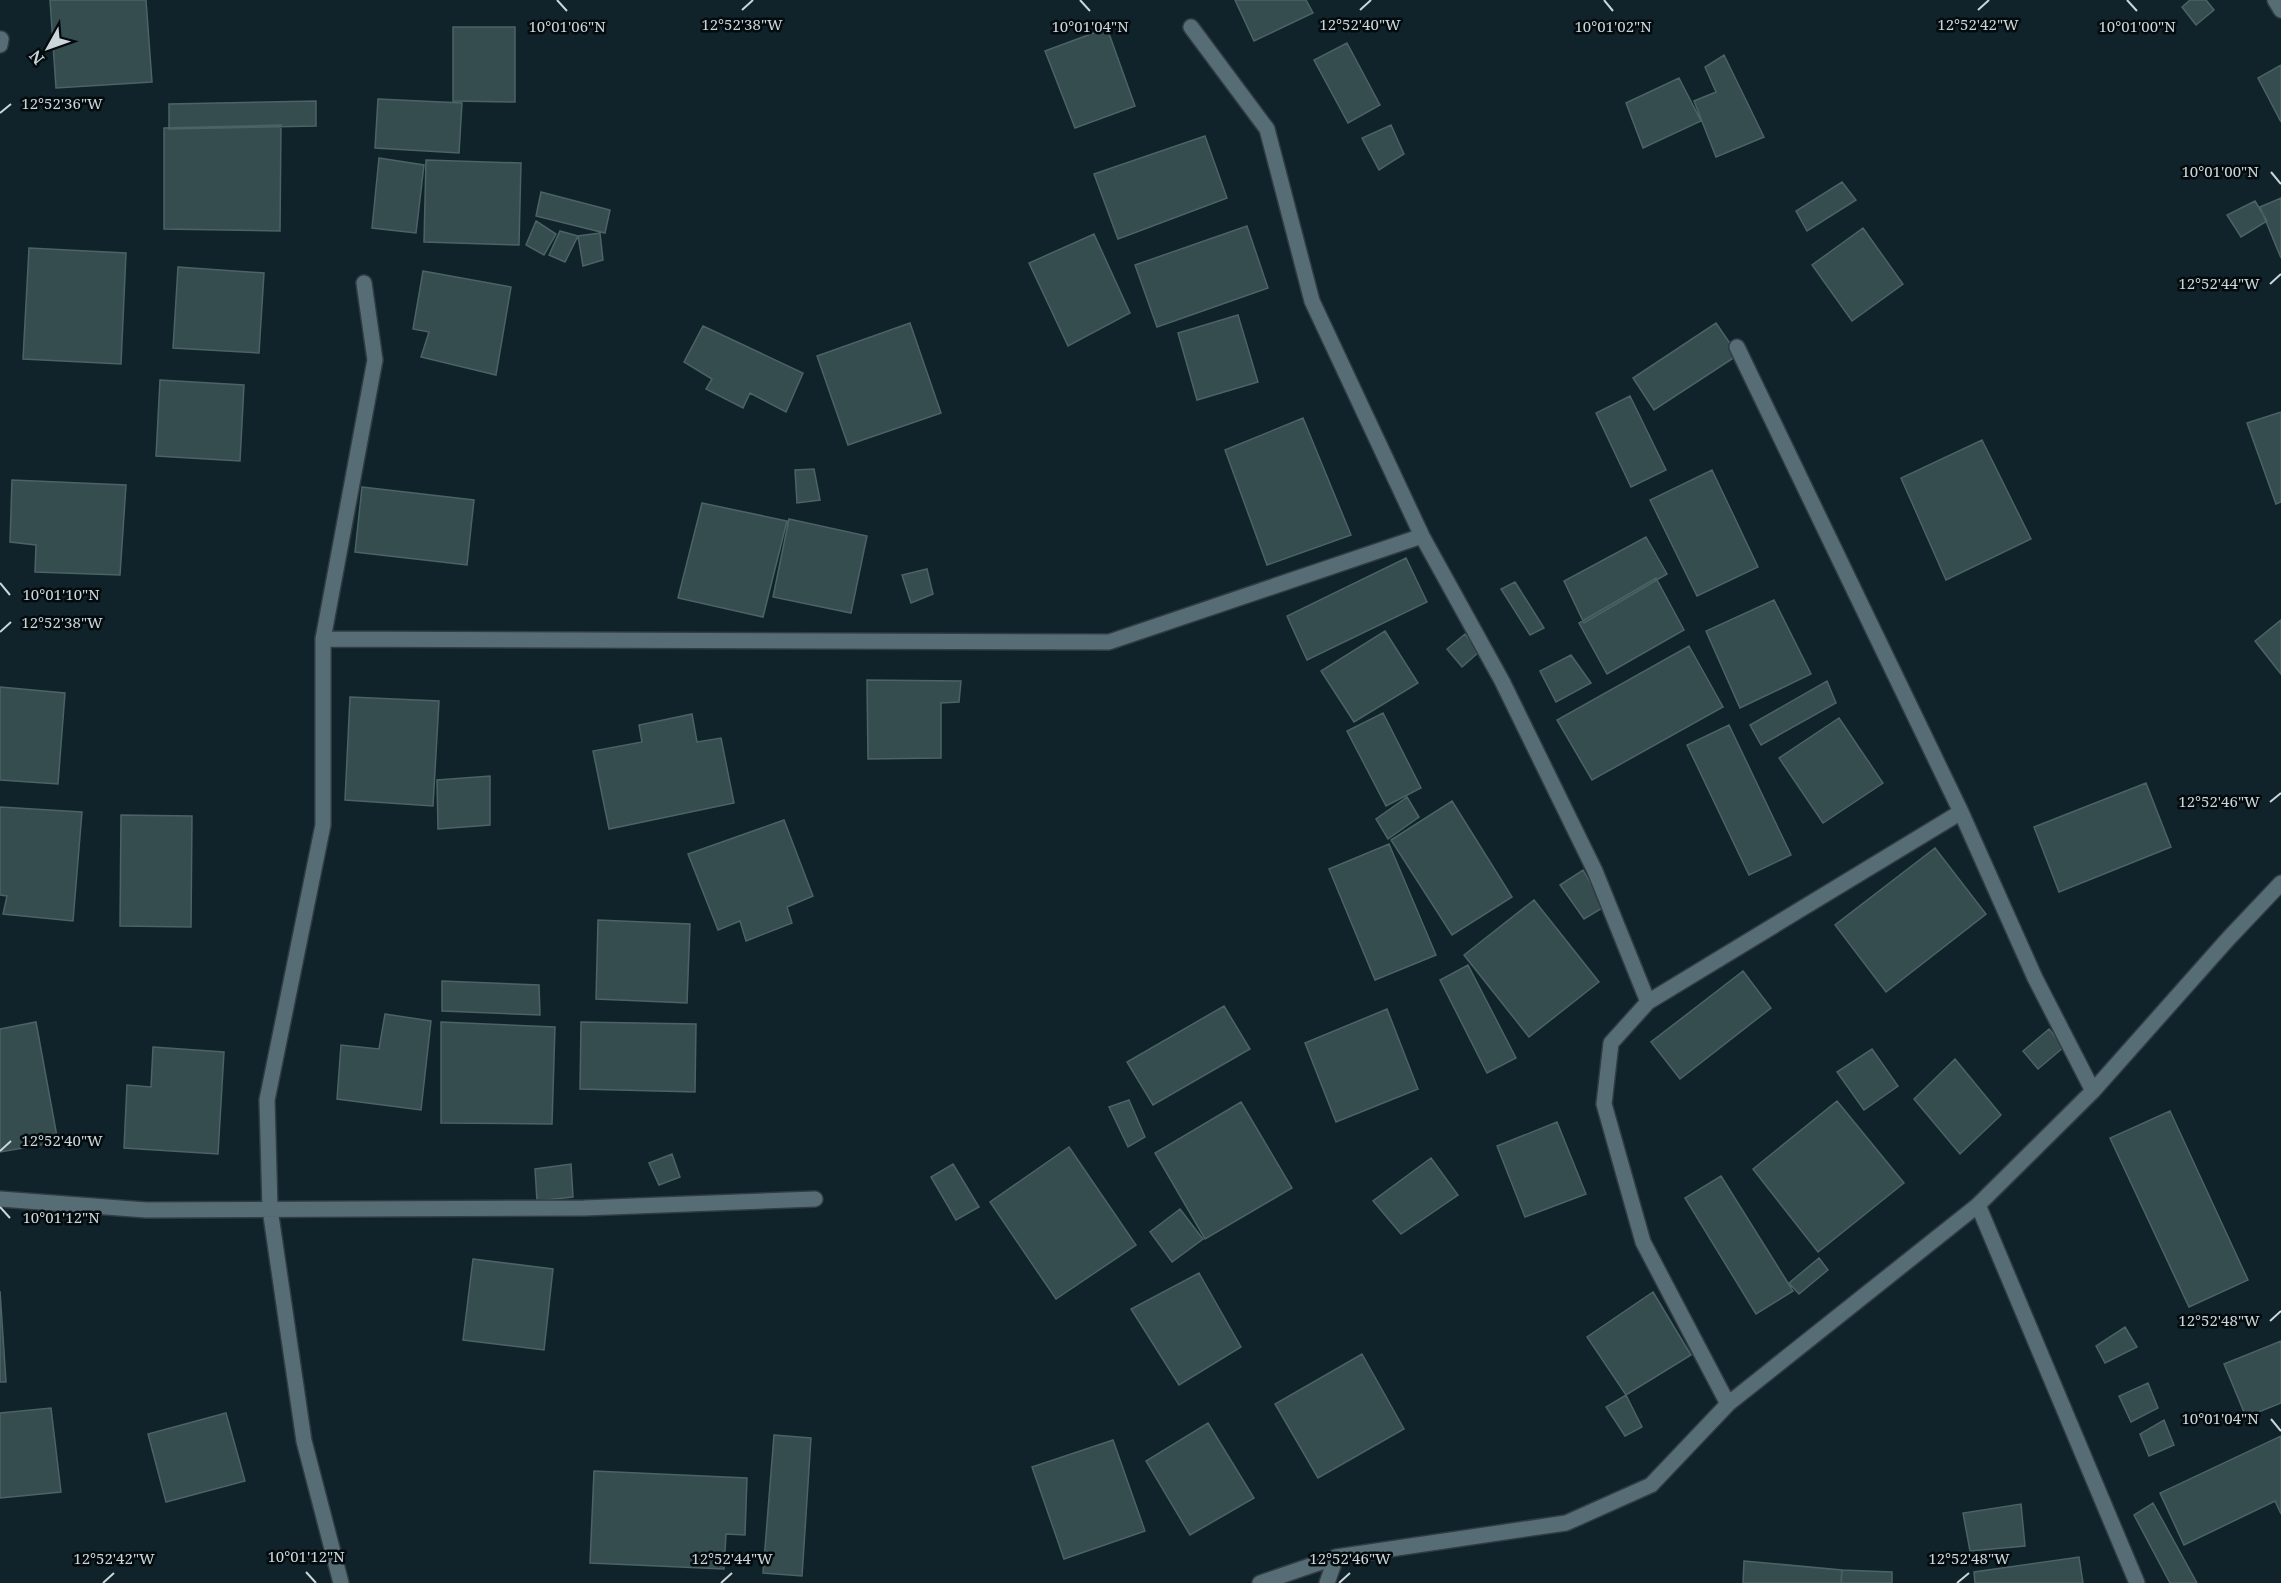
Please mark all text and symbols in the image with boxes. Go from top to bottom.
text: 12°52'38"W [701,14,783,34]
text: 12°52'40"W [1319,14,1401,34]
text: 12°52'42"W [1937,14,2019,34]
text: 10°01'06"N [528,16,606,36]
text: 10°01'04"N [1051,16,1129,36]
text: 10°01'02"N [1574,16,1652,36]
text: 10°01'00"N [2098,16,2176,36]
north arrow [18,18,78,78]
text: N [24,45,49,70]
text: 12°52'36"W [21,93,103,113]
text: 10°01'00"N [2181,161,2259,181]
text: 12°52'44"W [2178,273,2260,293]
text: 10°01'10"N [22,584,100,604]
text: 12°52'38"W [21,612,103,632]
text: 12°52'46"W [2178,791,2260,811]
text: 12°52'40"W [21,1130,103,1150]
text: 10°01'12"N [22,1207,100,1227]
text: 12°52'48"W [2178,1310,2260,1330]
text: 10°01'04"N [2181,1408,2259,1428]
text: 10°01'12"N [267,1546,345,1566]
text: 12°52'42"W [73,1548,155,1568]
text: 12°52'44"W [691,1548,773,1568]
text: 12°52'46"W [1309,1548,1391,1568]
text: 12°52'48"W [1928,1548,2010,1568]

